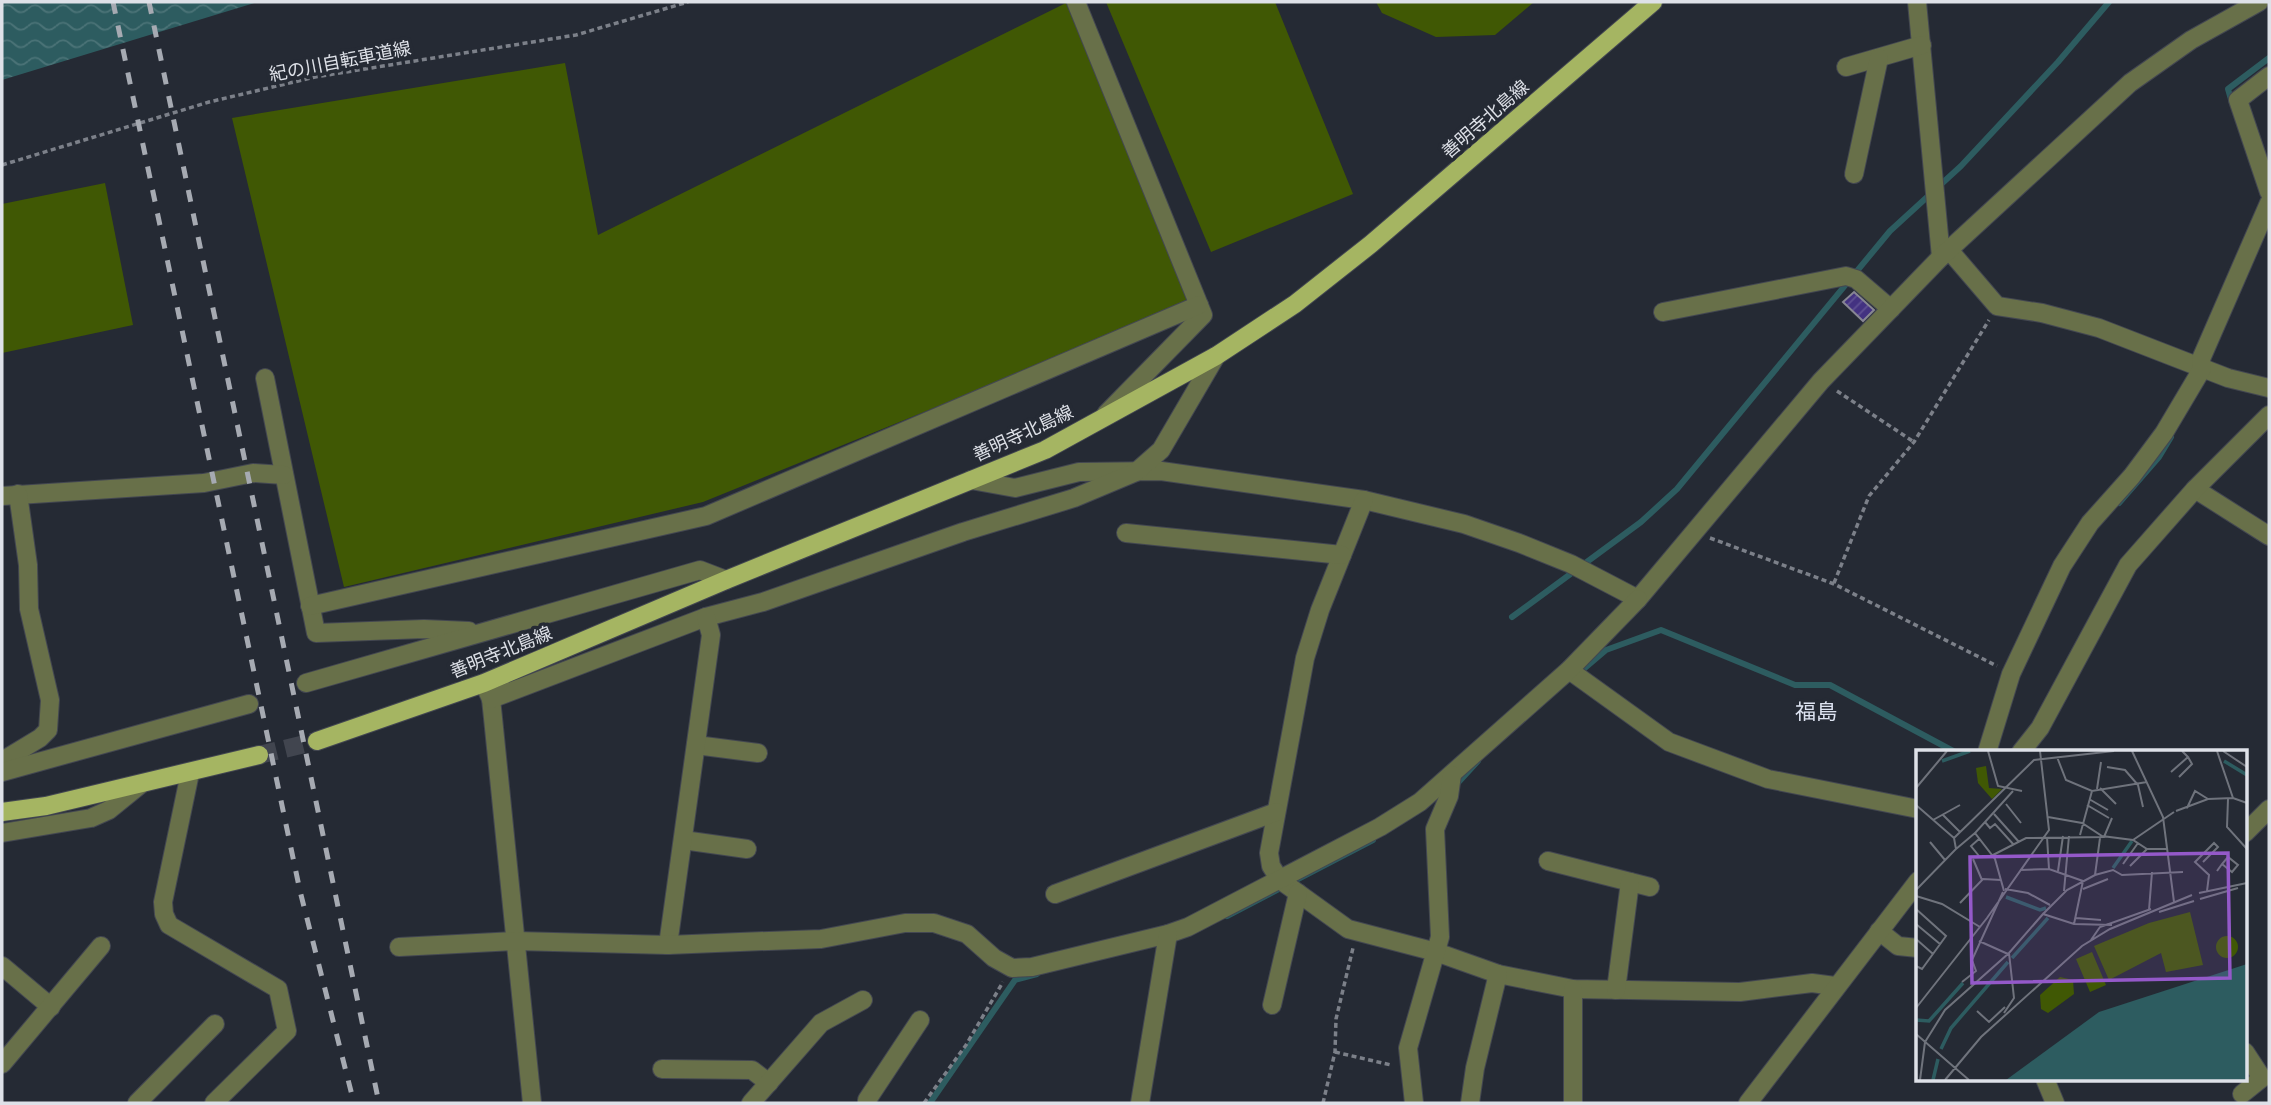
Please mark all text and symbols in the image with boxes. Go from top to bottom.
street label: 紀の川自転車道線 [267,36,413,86]
street label: 善明寺北島線 [1437,75,1533,163]
street label: 善明寺北島線 [969,400,1077,466]
street label: 善明寺北島線 [447,621,555,683]
district label: 福島 [1795,698,1837,724]
inset map [1916,750,2246,1080]

